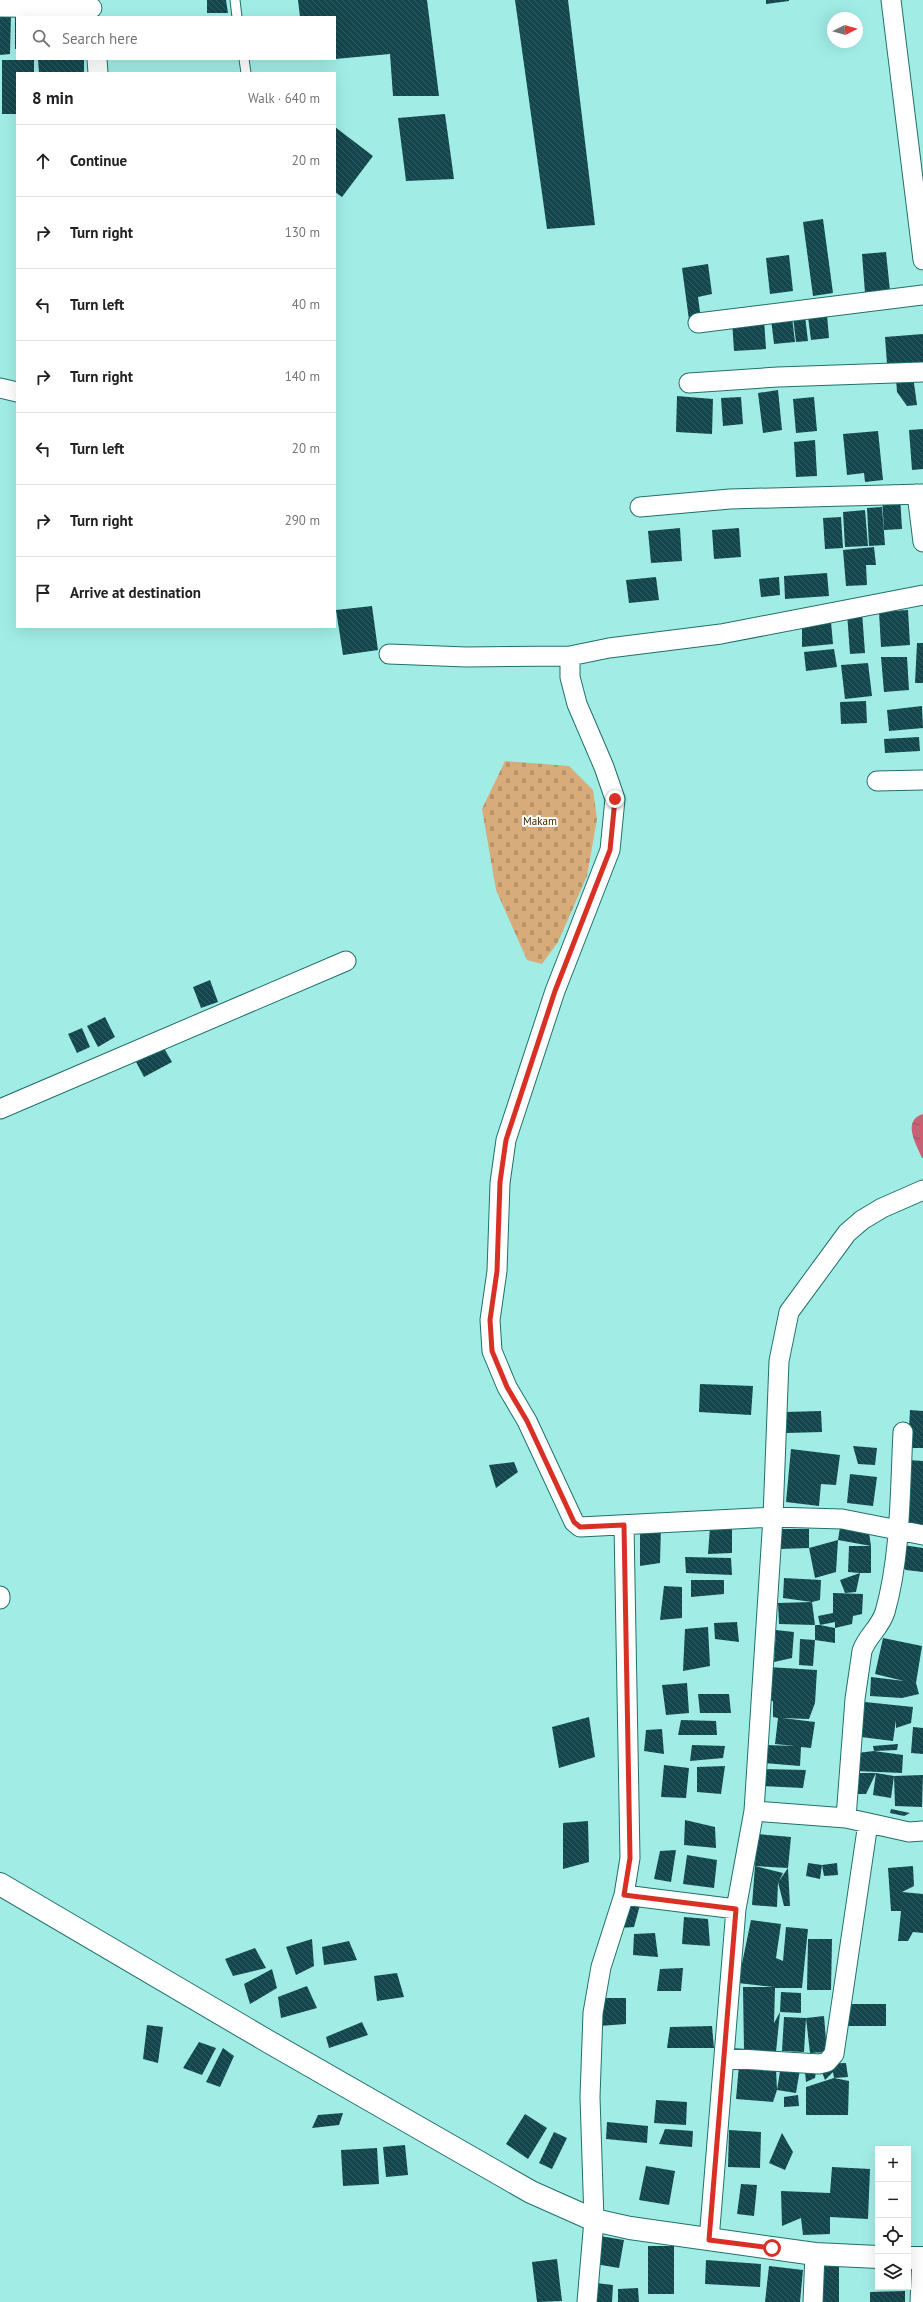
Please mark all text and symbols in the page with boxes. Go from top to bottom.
north arrow [827,12,863,48]
search box [16,16,336,60]
icon: search [30,27,52,49]
text: Search here [62,29,138,48]
text: 8 min [32,87,73,109]
text: Walk · 640 m [248,90,320,107]
icon: ahead [32,150,54,172]
text: Continue [70,151,127,170]
text: 20 m [292,152,320,169]
icon: right [32,222,54,244]
text: Turn right [70,223,133,242]
text: 130 m [285,224,320,241]
icon: left [32,294,54,316]
text: Turn left [70,295,124,314]
text: 40 m [292,296,320,313]
icon: right [32,366,54,388]
text: Turn right [70,367,133,386]
text: 140 m [285,368,320,385]
icon: left [32,438,54,460]
text: Turn left [70,439,124,458]
text: 20 m [292,440,320,457]
icon: right [32,510,54,532]
text: Turn right [70,511,133,530]
text: 290 m [285,512,320,529]
icon: arrive [32,582,54,604]
text: Arrive at destination [70,583,201,602]
route end [606,790,624,808]
park label: Makam [523,814,557,828]
map controls [875,2146,911,2290]
button: + [875,2146,911,2182]
button: − [875,2182,911,2218]
button: locate [875,2218,911,2254]
route start [763,2239,781,2257]
button: layers [875,2254,911,2290]

